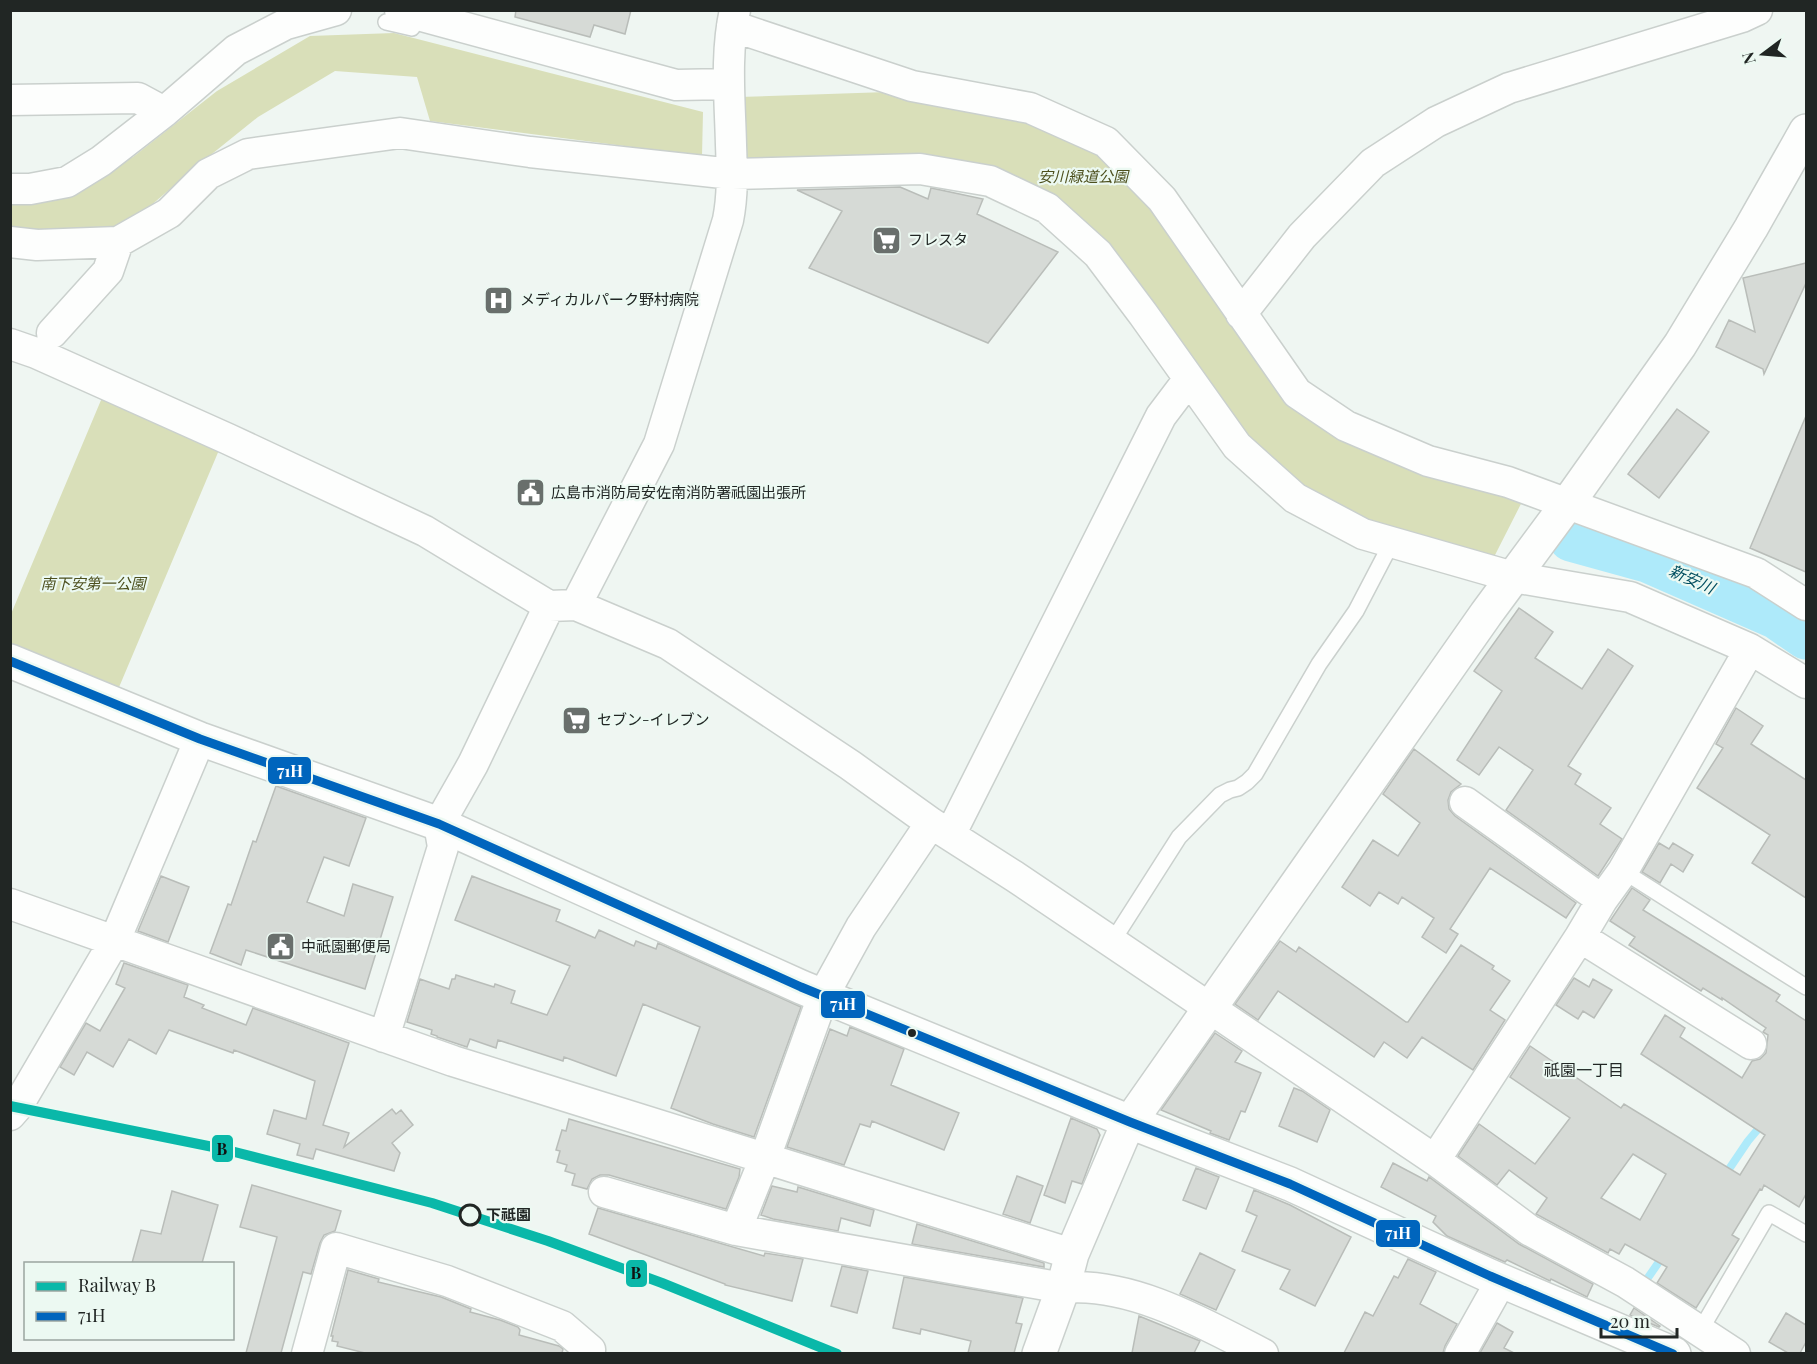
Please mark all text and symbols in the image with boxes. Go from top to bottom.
north arrow [1733,24,1793,84]
text: N [1736,49,1760,67]
park label: 安川緑道公園 [1038,166,1130,186]
supermarket icon: フレスタ [871,224,903,256]
place label: フレスタ [908,229,968,249]
hospital icon: メディカルパーク野村病院 [483,284,515,316]
place label: メディカルパーク野村病院 [520,289,699,309]
public building icon: 広島市消防局安佐南消防署祇園出張所 [514,477,546,509]
place label: 広島市消防局安佐南消防署祇園出張所 [551,482,806,502]
water label: 新安川 [1666,559,1720,599]
park label: 南下安第一公園 [40,573,147,593]
supermarket icon: セブン-イレブン [560,704,592,736]
place label: セブン-イレブン [597,709,710,729]
line badge: 71H [267,756,312,785]
text: 71H [277,760,303,781]
public building icon: 中祇園郵便局 [264,931,296,963]
place label: 中祇園郵便局 [301,936,391,956]
line badge: 71H [820,990,866,1019]
text: 71H [830,993,856,1014]
unlabelled marker [906,1027,918,1039]
district label: 祇園一丁目 [1544,1059,1624,1080]
line badge: B [211,1134,234,1163]
text: B [217,1138,228,1159]
marker: 下祗園 [459,1204,481,1226]
place label: 下祗園 [486,1204,531,1224]
line badge: 71H [1375,1219,1421,1248]
text: 71H [1385,1222,1411,1243]
line badge: B [625,1259,648,1288]
legend [24,1262,234,1340]
text: B [631,1262,642,1283]
text: Railway B [78,1273,156,1297]
scale bar [1601,1301,1678,1339]
text: 71H [78,1303,106,1327]
text: 20 m [1610,1309,1650,1333]

